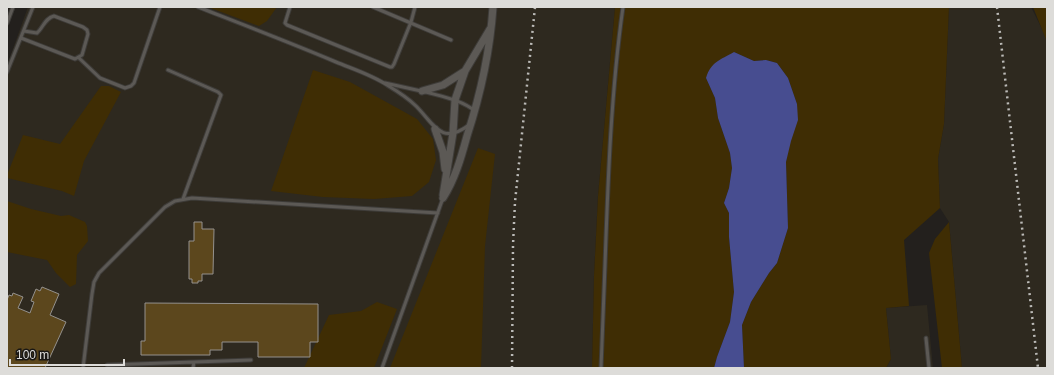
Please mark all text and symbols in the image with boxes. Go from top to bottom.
scale bar [10,341,124,367]
text: 100 m [16,348,49,362]

